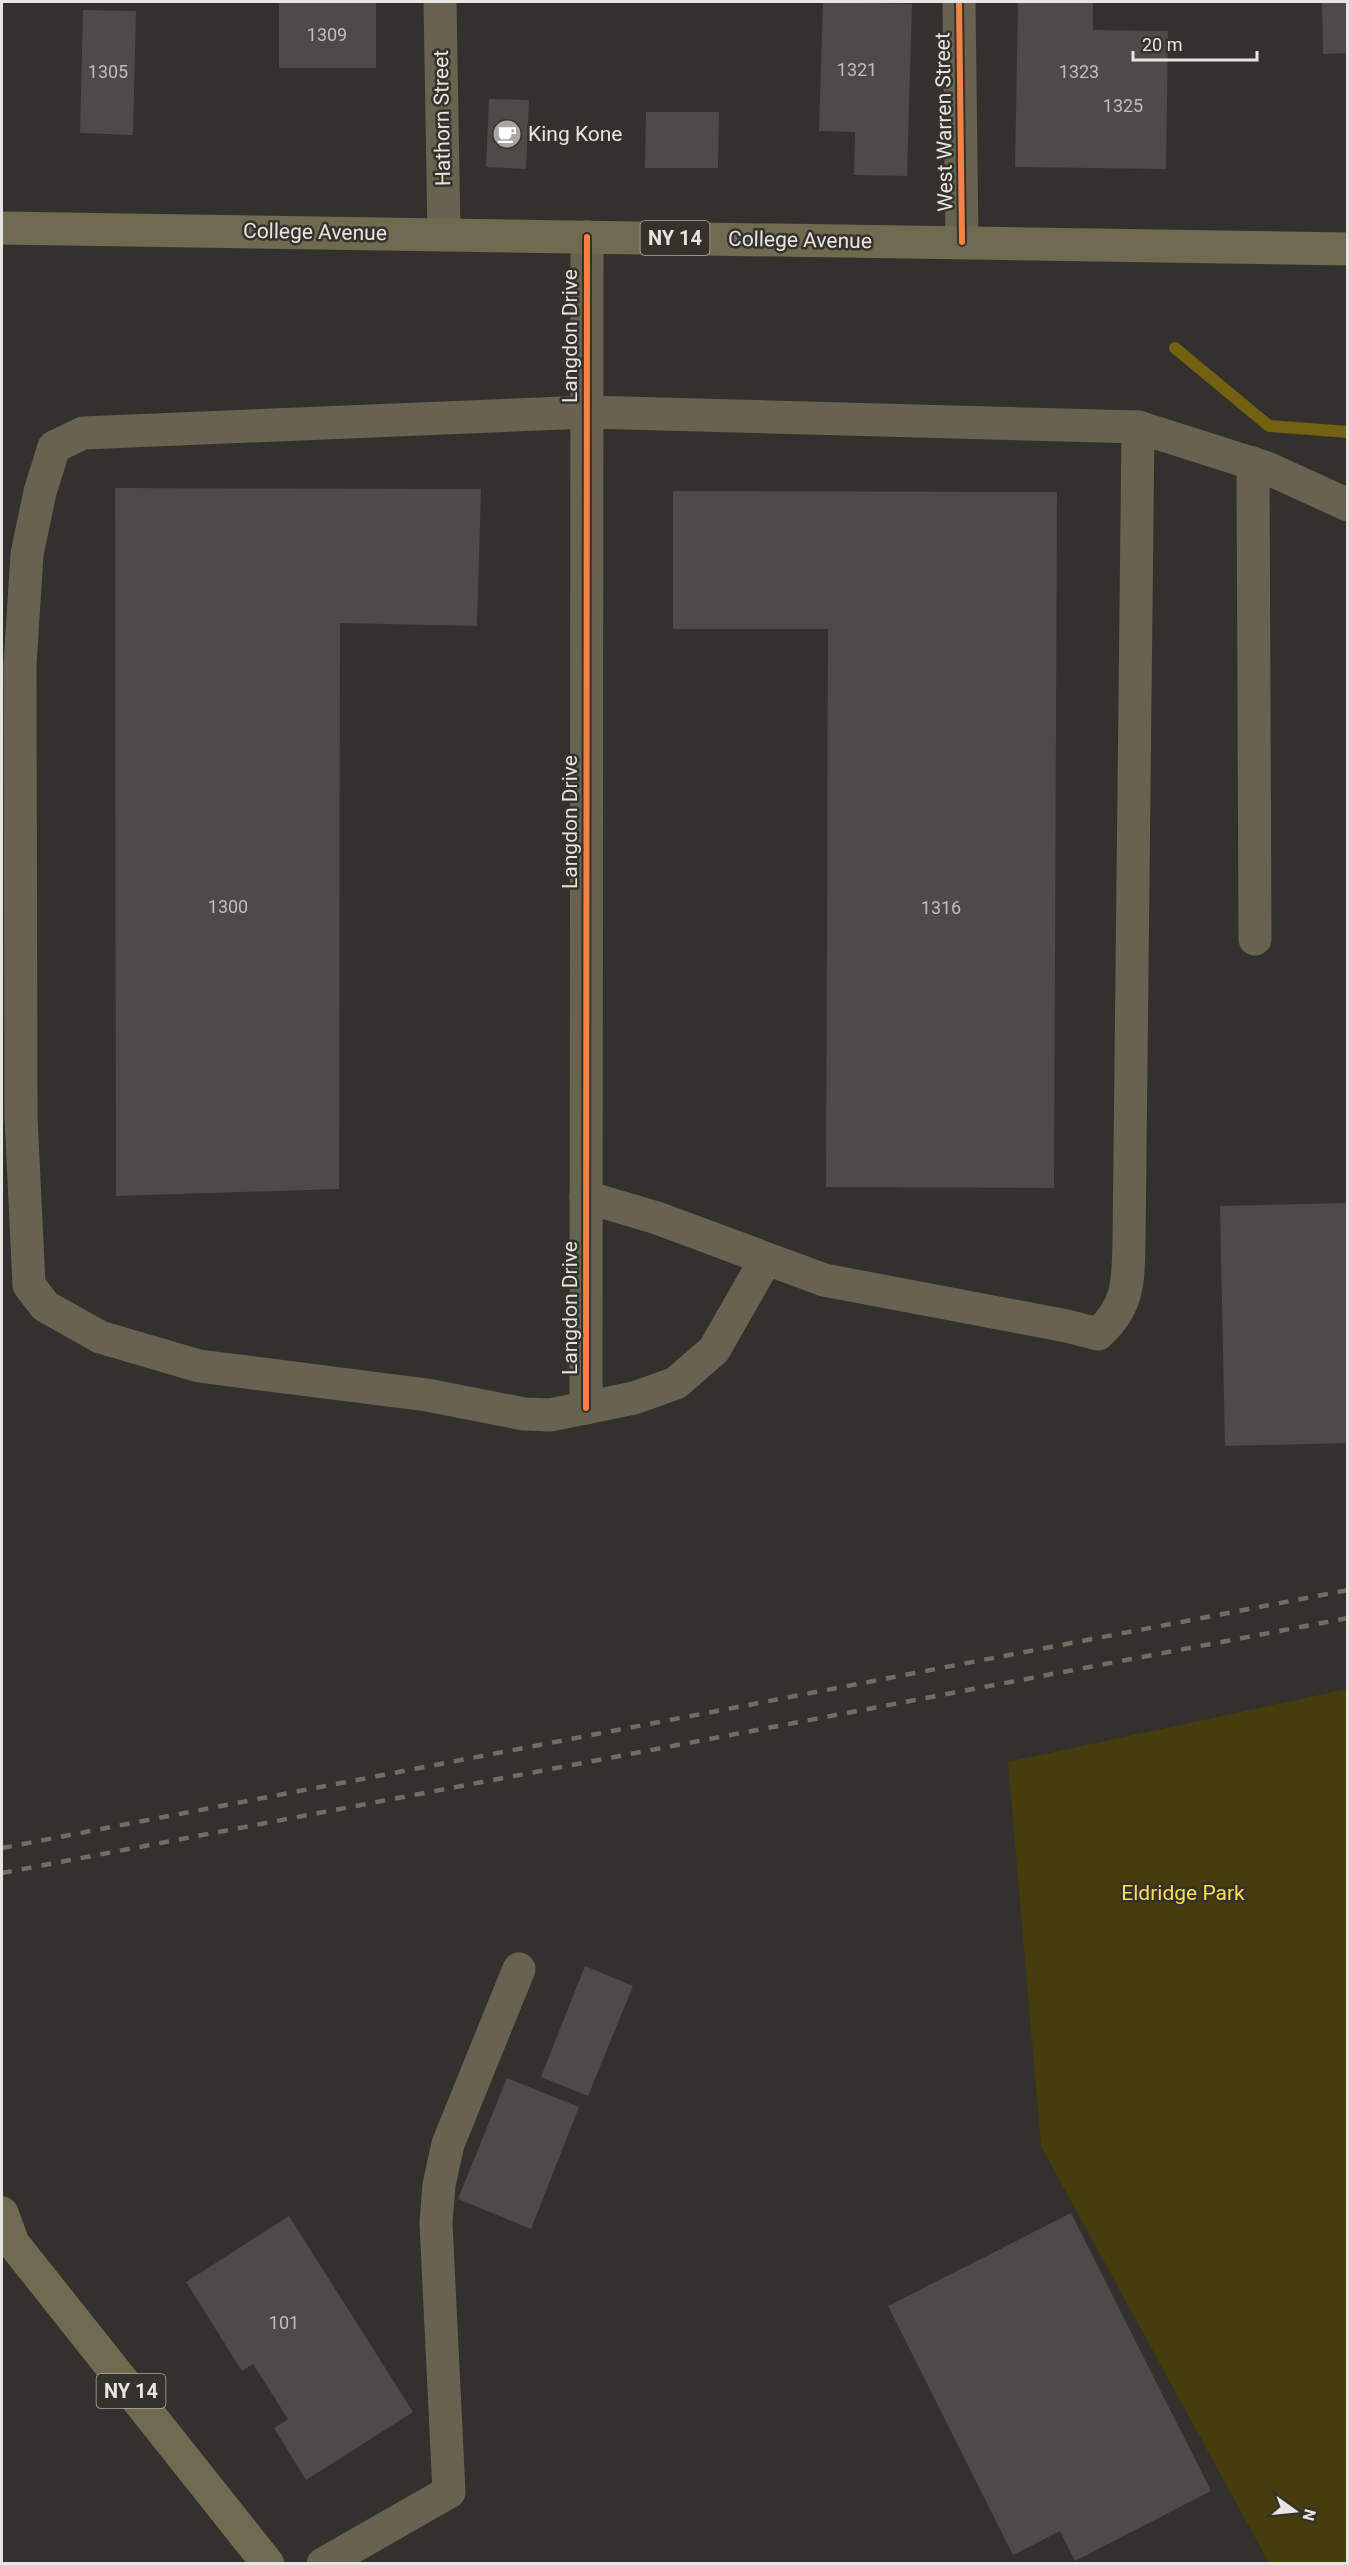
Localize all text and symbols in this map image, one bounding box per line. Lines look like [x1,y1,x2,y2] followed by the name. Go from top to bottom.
[307,24,347,45] house number: 1309
[1133,24,1258,62] scale bar
[930,32,958,212] street label: West Warren Street
[1142,34,1182,55] text: 20 m
[429,50,455,186] street label: Hathorn Street
[837,59,877,80] house number: 1321
[88,61,128,82] house number: 1305
[1059,61,1099,82] house number: 1323
[1103,95,1143,116] house number: 1325
[491,118,523,150] cafe icon: King Kone
[528,122,623,146] place label: King Kone
[243,219,387,245] street label: College Avenue
[640,221,710,255] road number: NY 14
[728,227,872,253] street label: College Avenue
[558,269,582,403] street label: Langdon Drive
[558,755,582,889] street label: Langdon Drive
[208,896,248,917] house number: 1300
[921,897,961,918] house number: 1316
[558,1241,582,1375] street label: Langdon Drive
[1121,1881,1245,1905] park label: Eldridge Park
[269,2312,299,2333] house number: 101
[96,2374,166,2408] road number: NY 14
[1265,2481,1325,2541] north arrow
[1298,2507,1320,2523] text: N

